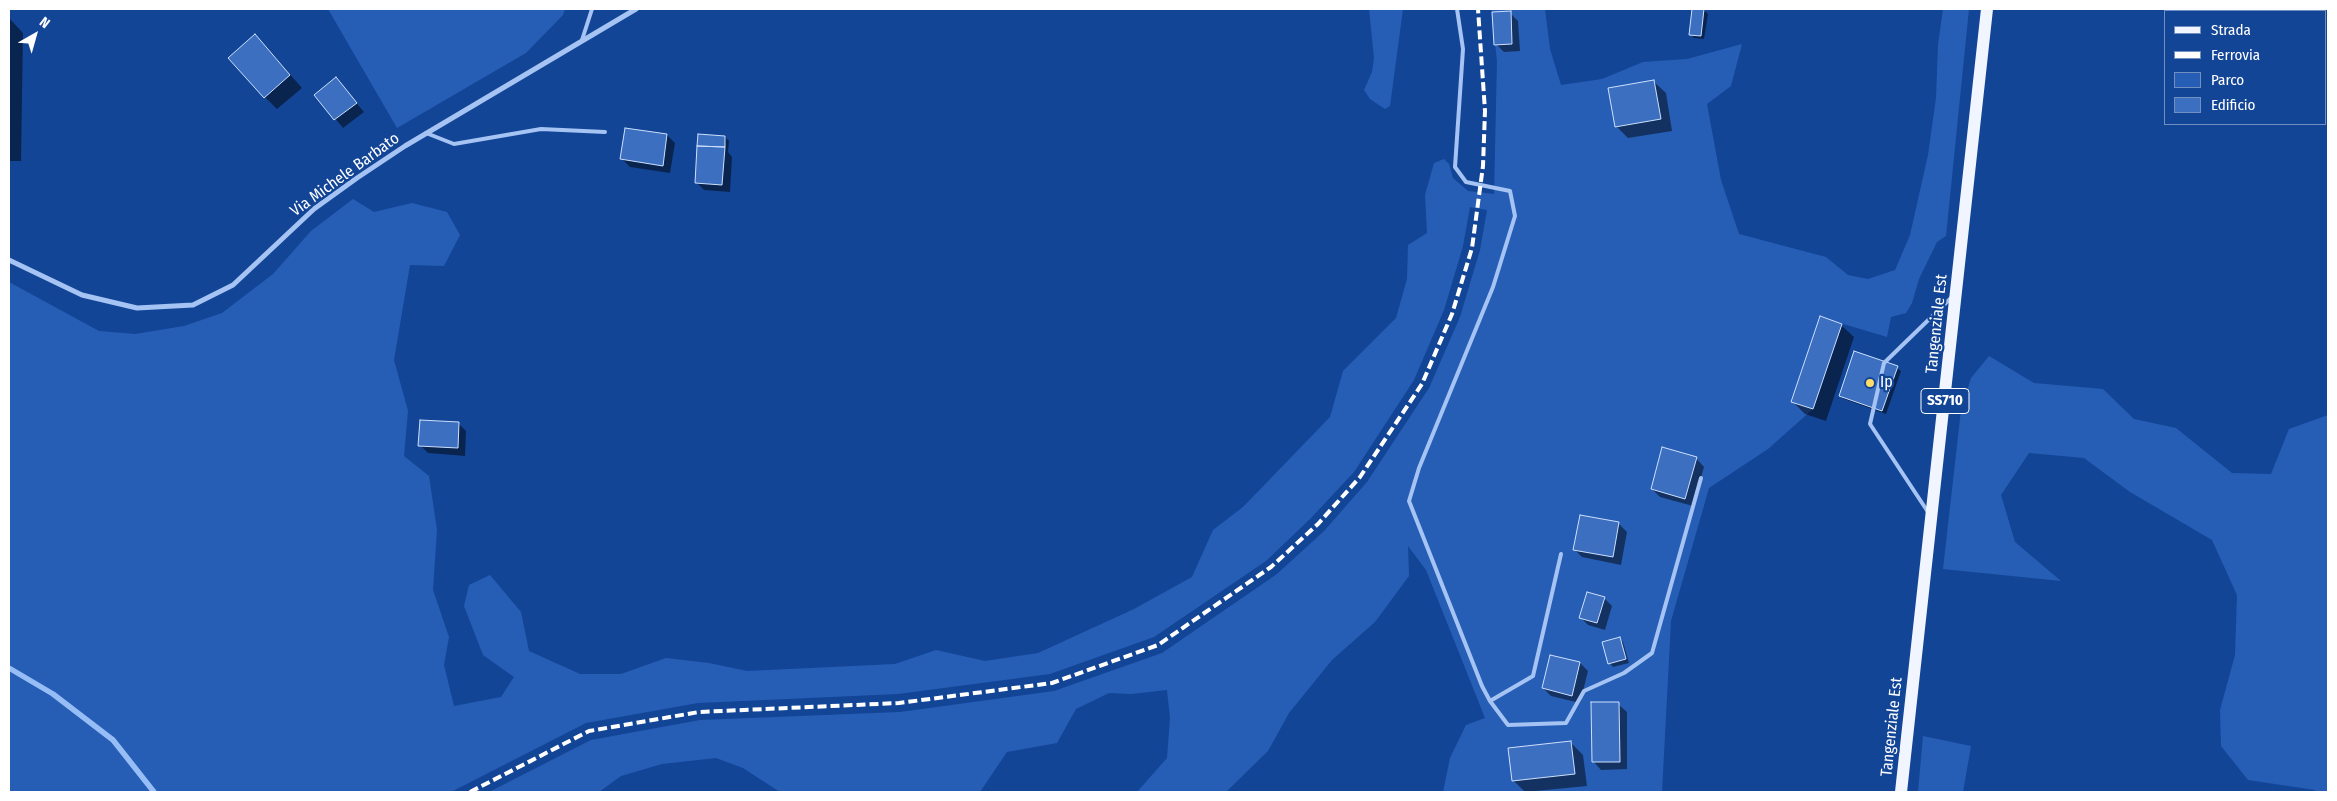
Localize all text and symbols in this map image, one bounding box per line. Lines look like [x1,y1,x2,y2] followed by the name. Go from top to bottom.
[10,10,60,60] north arrow
[2164,10,2327,125] legend
[36,14,53,32] text: N
[2211,21,2251,39] text: Strada
[2211,46,2260,64] text: Ferrovia
[2211,71,2244,89] text: Parco
[2211,96,2256,114] text: Edificio
[287,129,403,221] street label: Via Michele Barbato
[1922,273,1952,375] street label: Tangenziale Est
[1880,373,1893,393] place label: Ip
[1864,377,1876,389] marker: Ip
[1921,388,1969,414] road number: SS710
[1877,676,1907,778] street label: Tangenziale Est

